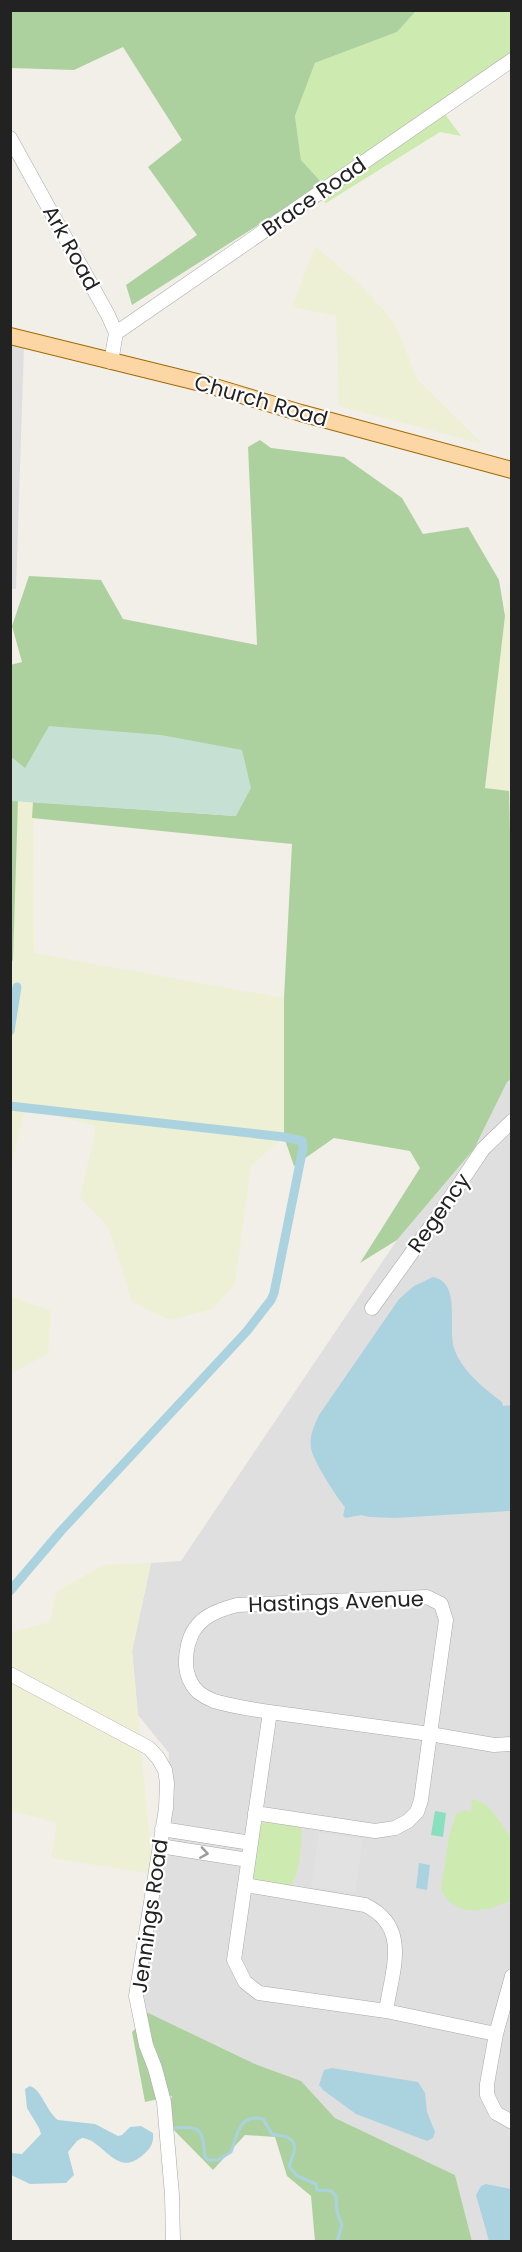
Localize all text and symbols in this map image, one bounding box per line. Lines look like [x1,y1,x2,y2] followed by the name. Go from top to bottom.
[256,150,372,243] street label: Brace Road
[36,200,107,295] street label: Ark Road
[191,368,331,433] street label: Church Road
[401,1167,477,1258] street label: Regency
[248,1584,424,1619] street label: Hastings Avenue
[124,1837,175,1995] street label: Jennings Road
[199,1846,209,1859] one-way arrow

